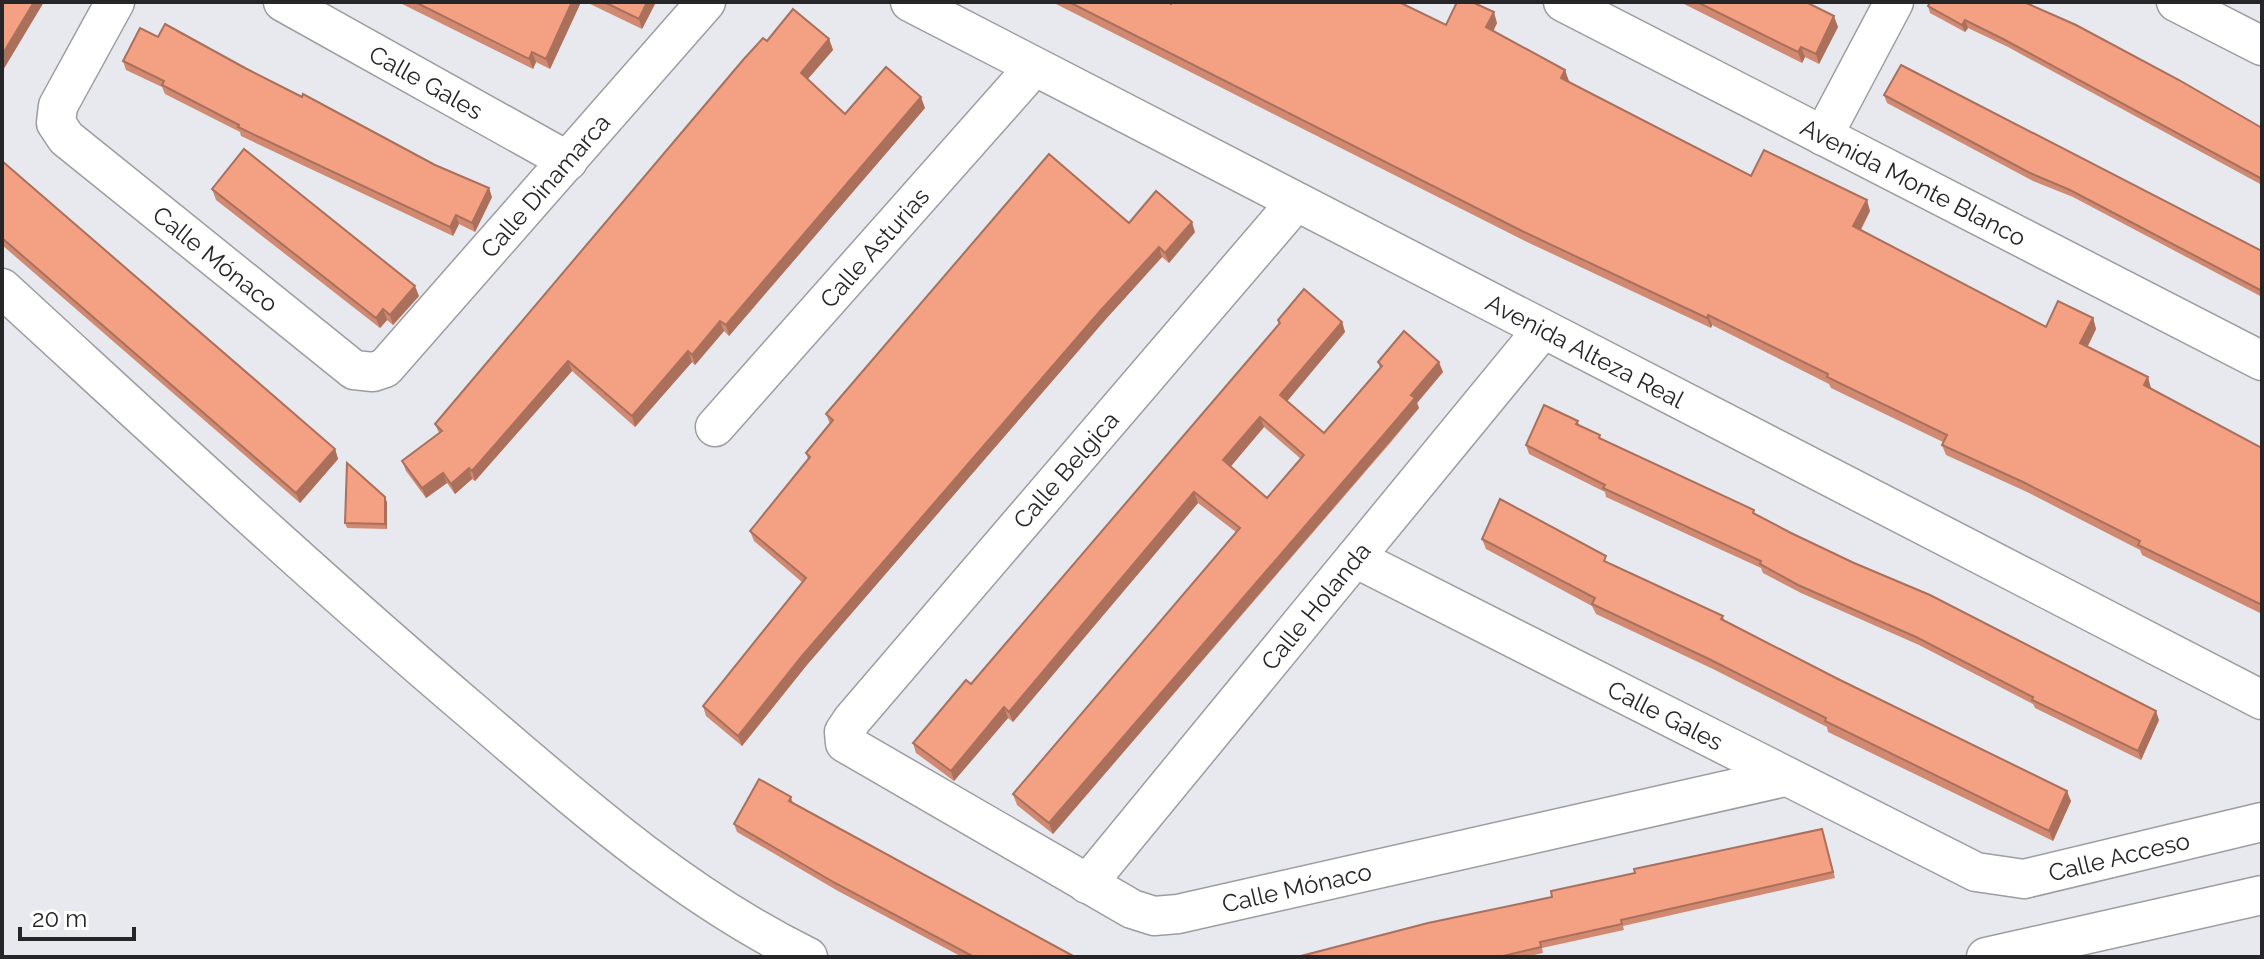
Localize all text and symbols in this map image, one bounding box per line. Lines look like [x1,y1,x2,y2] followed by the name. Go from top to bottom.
[364,39,488,125] street label: Calle Gales
[474,108,616,263] street label: Calle Dinamarca
[1796,112,2031,252] street label: Avenida Monte Blanco
[813,181,935,313] street label: Calle Asturias
[147,200,284,318] street label: Calle Mónaco
[1481,287,1690,414] street label: Avenida Alteza Real
[1007,405,1125,535] street label: Calle Belgica
[1255,536,1376,675] street label: Calle Holanda
[1603,674,1728,756] street label: Calle Gales
[2046,825,2192,887] street label: Calle Acceso
[1219,856,1374,918] street label: Calle Mónaco
[20,891,134,941] scale bar
[32,904,87,933] text: 20 m

